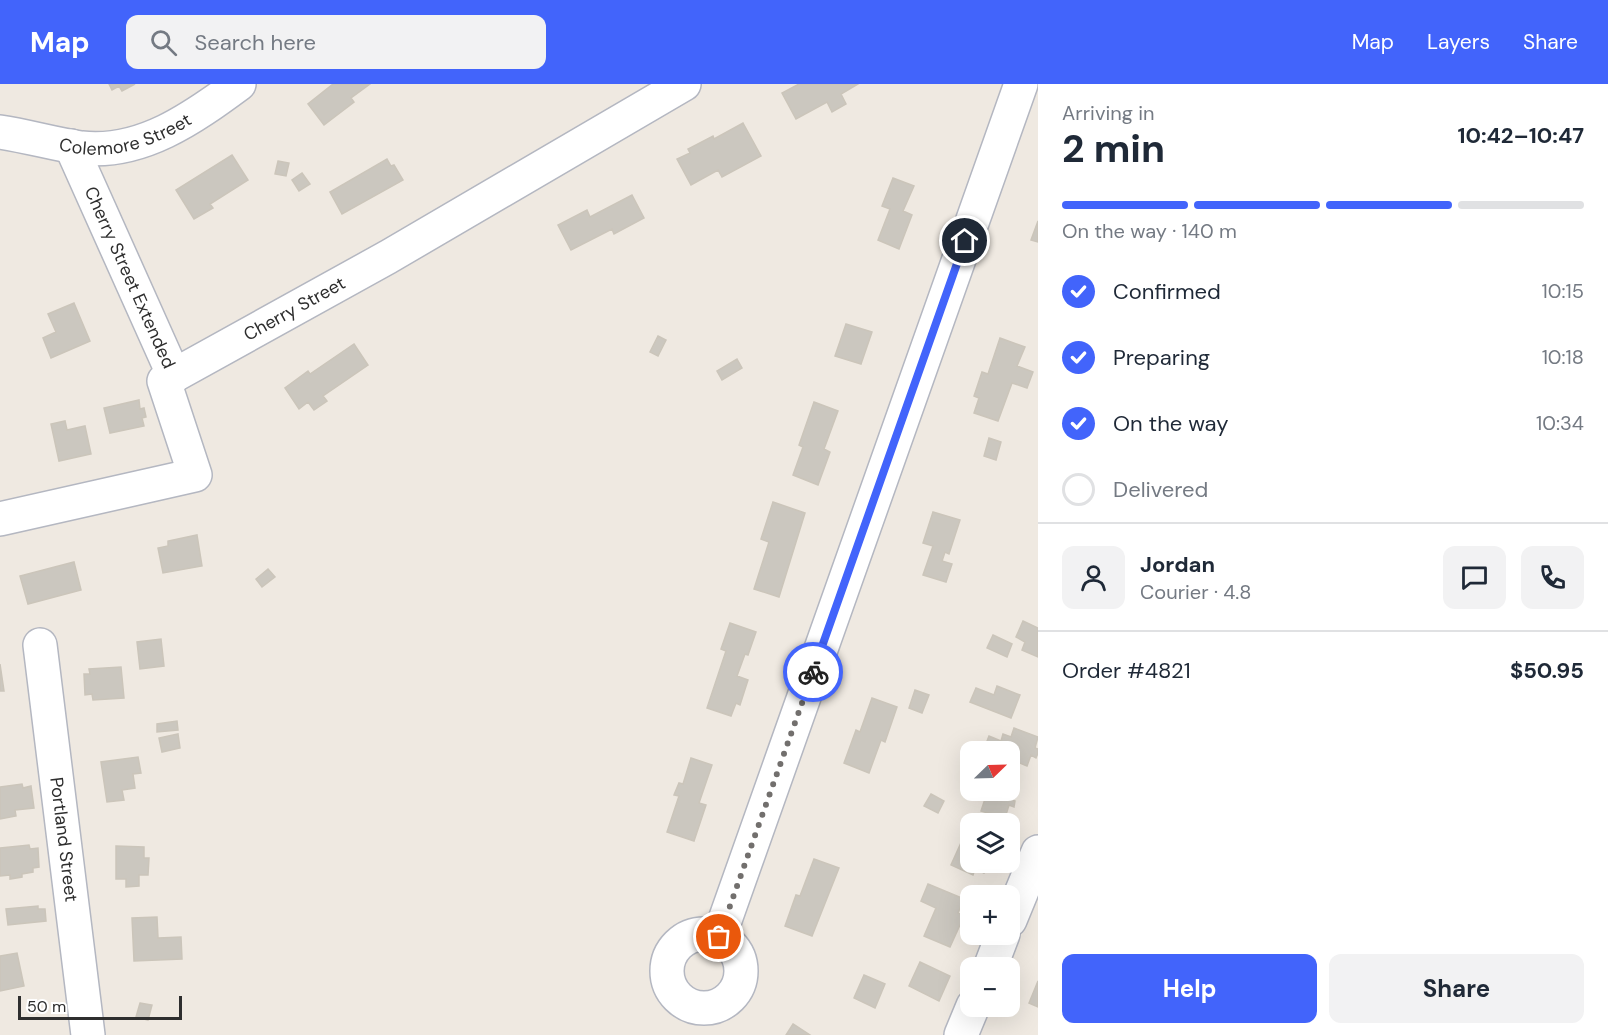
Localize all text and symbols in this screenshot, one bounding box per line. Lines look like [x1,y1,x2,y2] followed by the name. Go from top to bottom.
[126,15,546,69] search box
[30,24,90,61] text: Map
[147,26,180,59] icon: search
[195,28,316,57] text: Search here
[1352,28,1394,56] text: Map
[1427,28,1490,56] text: Layers
[1523,28,1578,56] text: Share
[1062,100,1154,126] text: Arriving in
[57,108,196,161] street label: Colemore Street
[1457,121,1584,150] text: 10:42–10:47
[1062,123,1165,174] text: 2 min
[79,183,181,372] street label: Cherry Street Extended
[939,215,990,266] pin
[1062,218,1237,244] text: On the way · 140 m
[948,224,981,257] icon: home
[239,271,350,347] street label: Cherry Street
[1062,275,1095,308] icon: check
[1113,277,1221,306] text: Confirmed
[1542,278,1584,304] text: 10:15
[1062,341,1095,374] icon: check
[1113,343,1210,372] text: Preparing
[1542,344,1584,370] text: 10:18
[1062,407,1095,440] icon: check
[1113,409,1228,438] text: On the way
[1536,410,1584,436] text: 10:34
[1113,475,1208,504] text: Delivered
[1062,546,1125,609] button: person
[1443,546,1506,609] button: chat
[1521,546,1584,609] button: phone
[1140,550,1215,579] text: Jordan
[1140,579,1251,605] text: Courier · 4.8
[783,642,843,702] courier
[797,656,830,689] icon: bike
[1062,656,1191,685] text: Order #4821
[1510,656,1584,685] text: $50.95
[960,741,1020,801] north arrow
[960,741,1020,1017] map controls
[44,776,84,903] street label: Portland Street
[960,813,1020,873] button: layers
[960,885,1020,945] button: +
[693,911,744,962] pin
[702,920,735,953] icon: bag
[1062,954,1317,1023] button: Help
[1329,954,1584,1023] button: Share
[960,957,1020,1017] button: −
[18,993,182,1020] scale bar
[27,996,66,1017] text: 50 m

